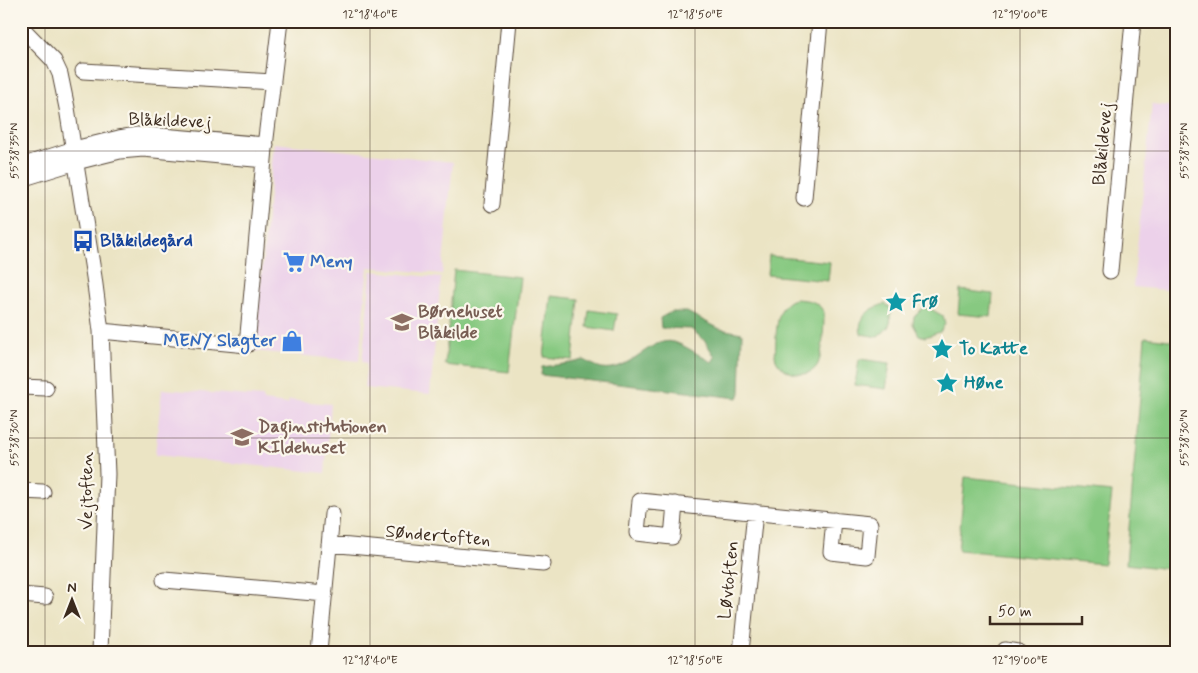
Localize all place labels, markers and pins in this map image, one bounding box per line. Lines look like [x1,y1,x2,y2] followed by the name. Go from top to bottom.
[70,228,96,254] bus stop icon: Blåkildegård
[100,229,193,253] place label: Blåkildegård
[281,249,307,275] supermarket icon: Meny
[310,250,353,274] place label: Meny
[883,289,909,315] place icon: Frø
[912,290,939,314] place label: Frø
[418,300,503,345] place label: Børnehuset Blåkilde
[389,309,415,335] school or university icon: Børnehuset Blåkilde
[279,328,305,354] shop icon: MENY Slagter
[163,329,277,355] place label: MENY Slagter
[929,336,955,362] place icon: To Katte
[959,337,1028,361] place label: To Katte
[934,370,960,396] place icon: Høne
[964,371,1003,395] place label: Høne
[258,415,387,460] place label: Daginstitutionen KIldehuset
[229,424,255,450] school or university icon: Daginstitutionen KIldehuset

